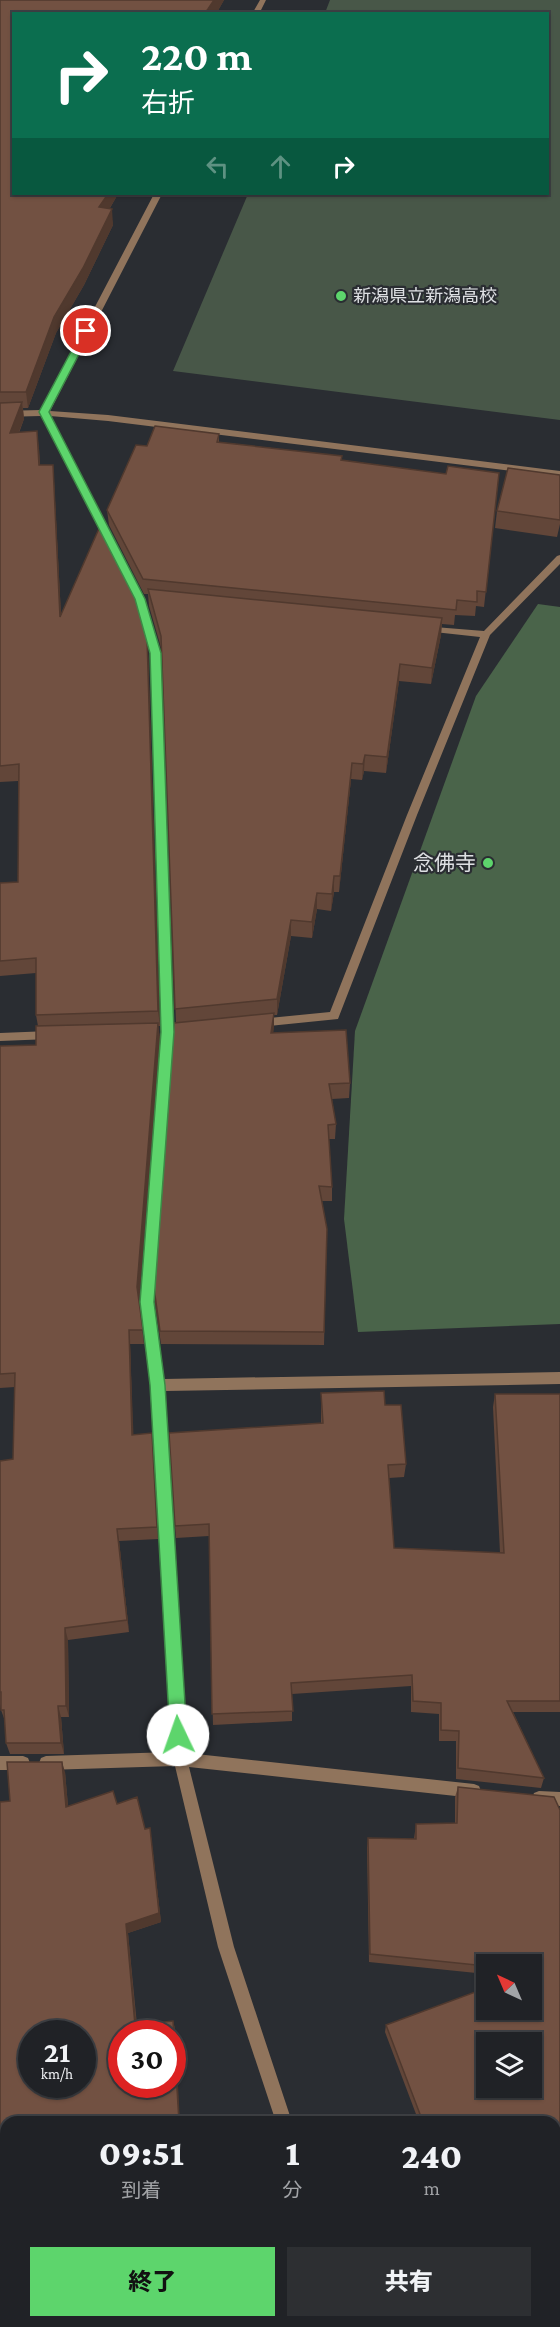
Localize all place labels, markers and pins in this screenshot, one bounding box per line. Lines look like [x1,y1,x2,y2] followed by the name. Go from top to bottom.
[353,286,497,306] place label: 新潟県立新潟高校
[334,289,348,303] marker: 新潟県立新潟高校
[60,305,111,356] pin
[413,851,476,875] place label: 念佛寺
[481,856,495,870] marker: 念佛寺

